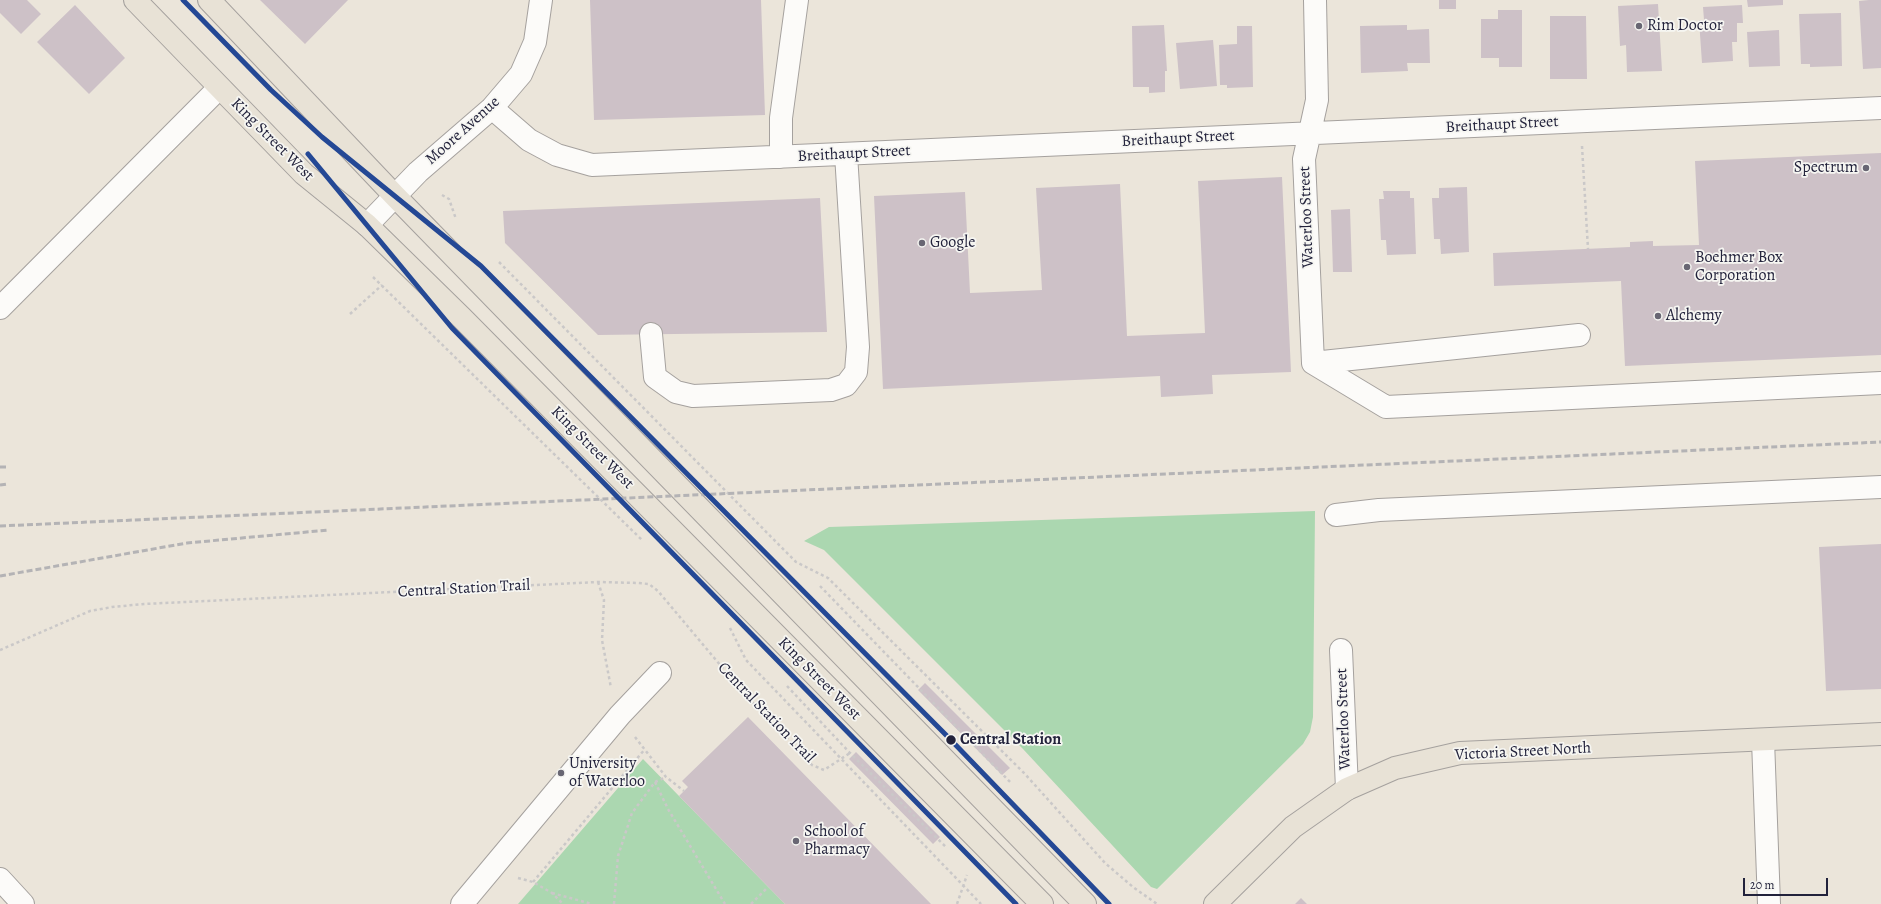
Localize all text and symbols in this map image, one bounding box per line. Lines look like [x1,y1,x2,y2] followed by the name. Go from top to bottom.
[1647,16,1723,36] place label: Rim Doctor
[1634,21,1644,31] marker: Rim Doctor
[422,93,504,169] street label: Moore Avenue
[226,94,318,186] street label: King Street West
[1445,112,1559,138] street label: Breithaupt Street
[1121,126,1235,152] street label: Breithaupt Street
[797,141,911,167] street label: Breithaupt Street
[1794,158,1858,178] place label: Spectrum
[1861,163,1871,173] marker: Spectrum
[1296,166,1318,268] street label: Waterloo Street
[930,233,975,253] place label: Google
[917,238,927,248] marker: Google
[1695,248,1782,286] place label: Boehmer Box Corporation
[1682,262,1692,272] marker: Boehmer Box Corporation
[1666,306,1722,326] place label: Alchemy
[1653,311,1663,321] marker: Alchemy
[546,402,638,494] street label: King Street West
[397,576,531,602] street label: Central Station Trail
[773,633,865,725] street label: King Street West
[713,659,819,767] street label: Central Station Trail
[1333,668,1355,770] street label: Waterloo Street
[960,730,1061,750] place label: Central Station
[944,733,958,747] marker: Central Station
[1454,739,1592,765] street label: Victoria Street North
[569,754,645,792] place label: University of Waterloo
[556,768,566,778] marker: University of Waterloo
[804,822,870,860] place label: School of Pharmacy
[791,836,801,846] marker: School of Pharmacy
[1745,870,1830,896] scale bar
[1750,877,1774,893] text: 20 m

